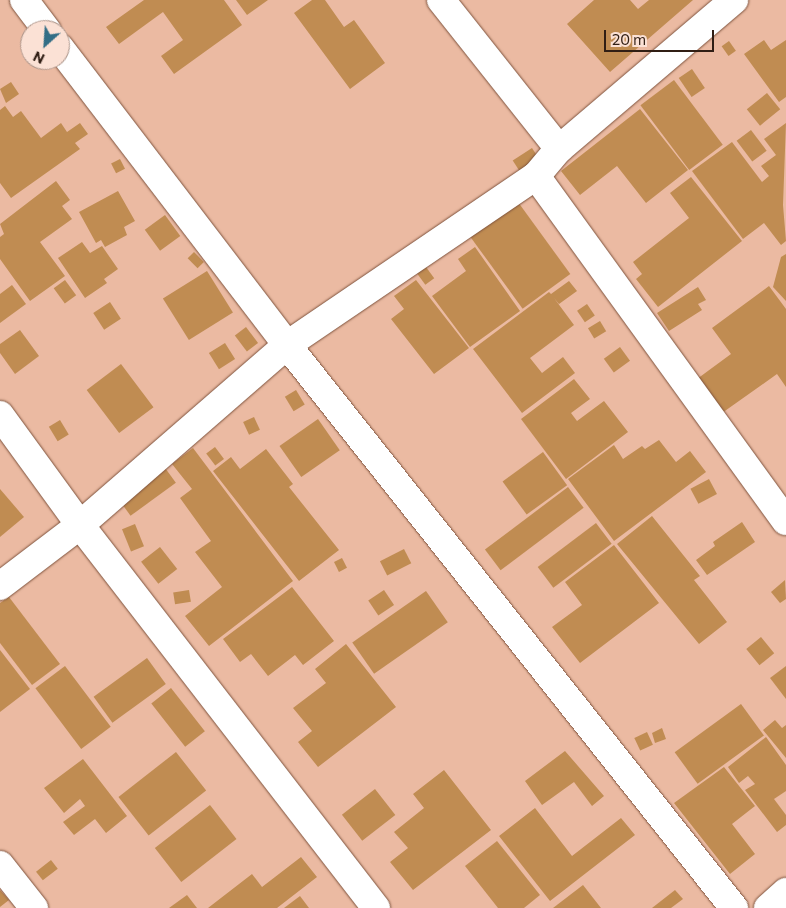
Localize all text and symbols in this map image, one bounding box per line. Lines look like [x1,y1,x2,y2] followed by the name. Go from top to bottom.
[20,20,70,70] north arrow
[606,20,716,52] scale bar
[612,30,646,48] text: 20 m
[30,48,47,68] text: N

